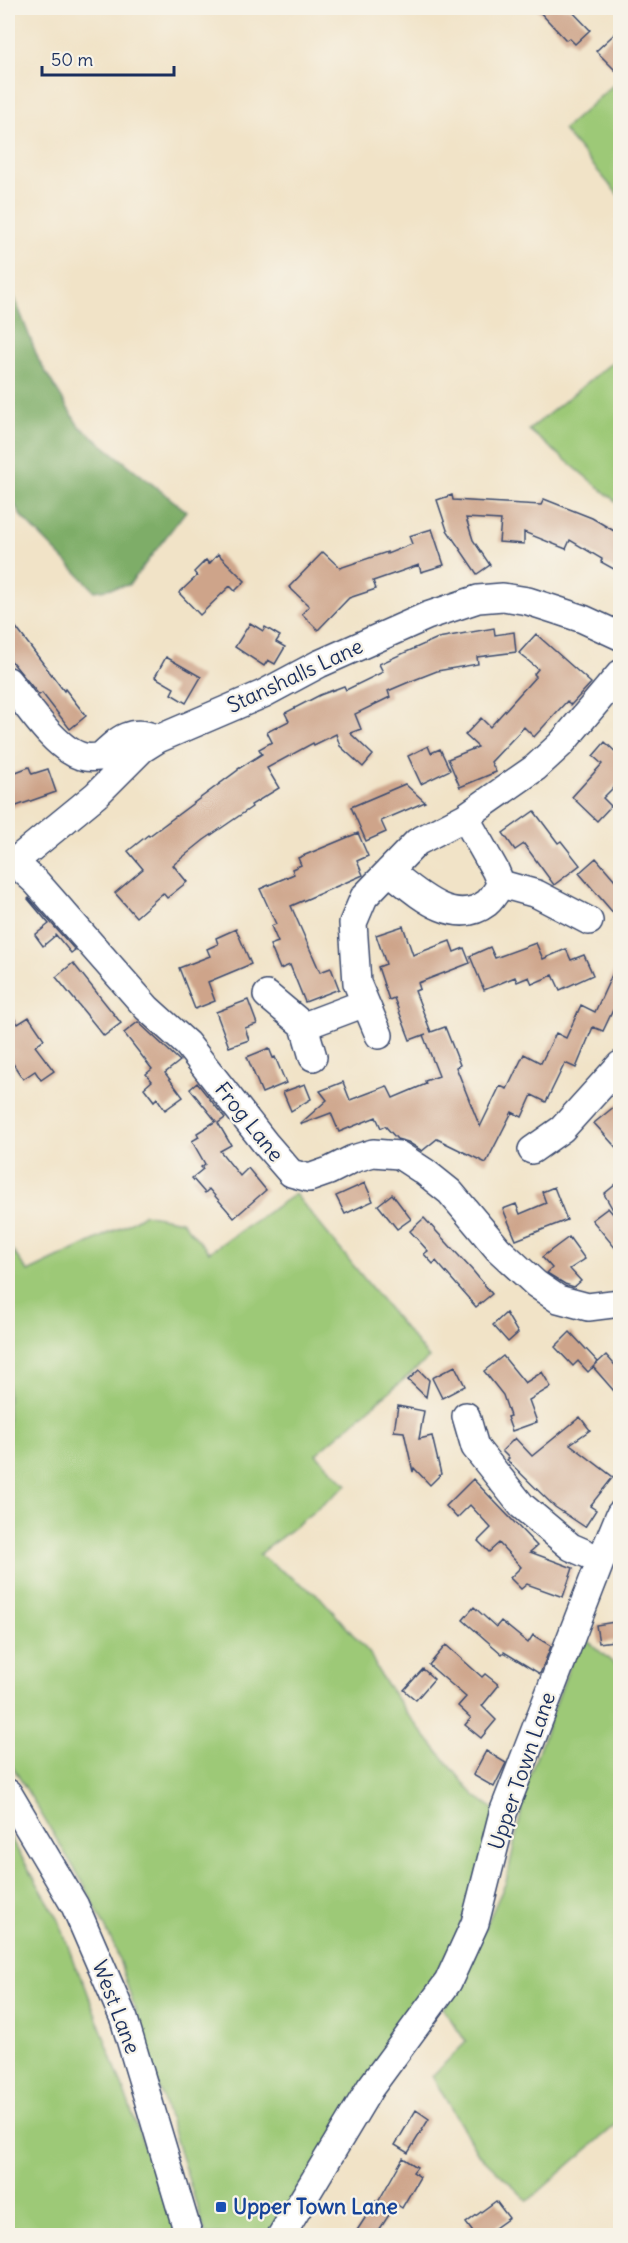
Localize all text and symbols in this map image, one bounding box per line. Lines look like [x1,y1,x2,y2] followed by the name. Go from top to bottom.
[42,39,174,77] scale bar
[51,48,93,71] text: 50 m
[223,632,367,719] street label: Stanshalls Lane
[209,1076,290,1167] street label: Frog Lane
[482,1689,561,1853] street label: Upper Town Lane
[86,1956,147,2057] street label: West Lane
[233,2193,398,2220] place label: Upper Town Lane
[214,2200,228,2214] marker: Upper Town Lane

